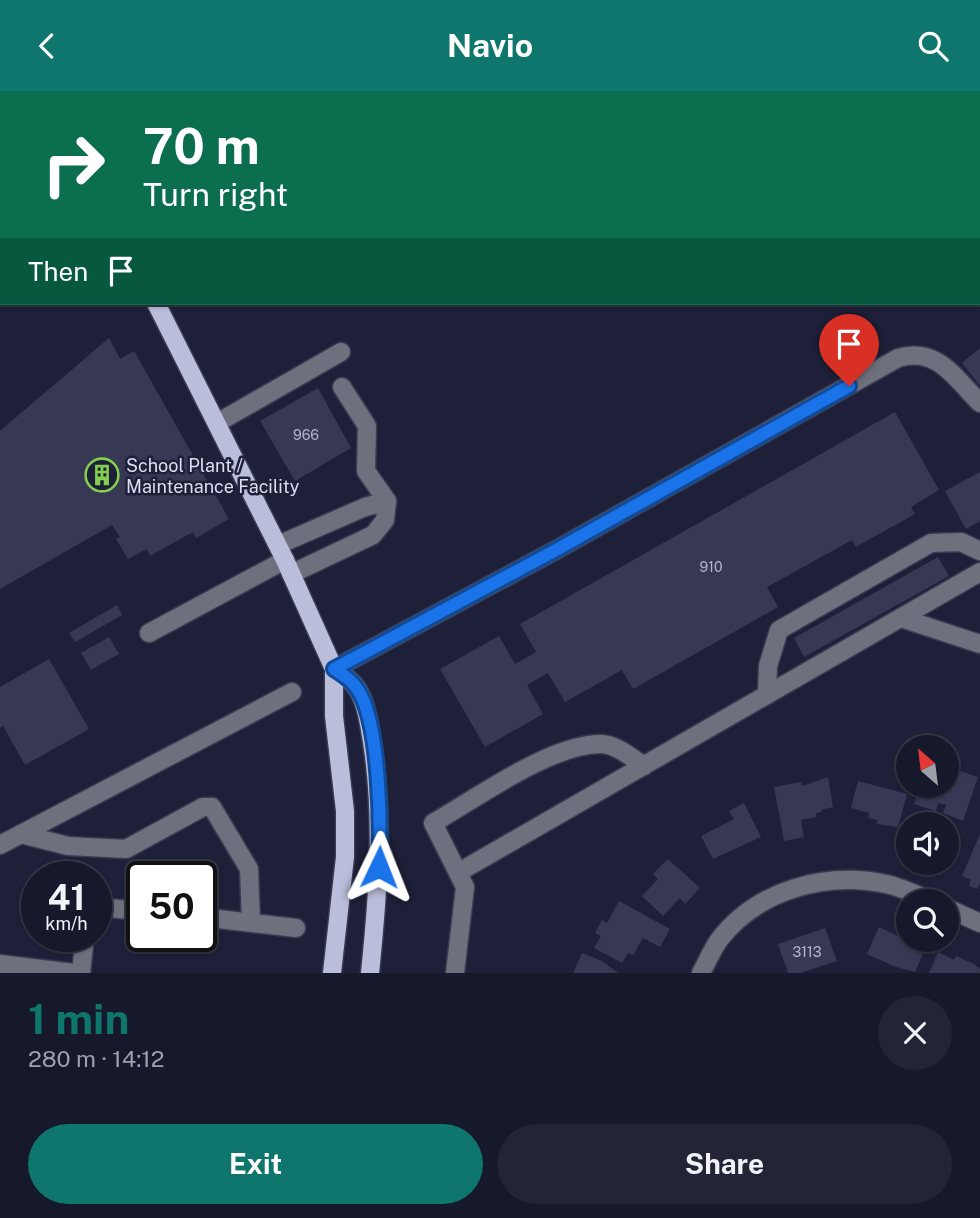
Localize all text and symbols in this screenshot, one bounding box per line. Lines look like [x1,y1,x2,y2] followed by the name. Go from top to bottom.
[28,27,66,65] icon: back
[447,27,533,64] text: Navio
[914,27,952,65] icon: search
[143,117,260,175] text: 70 m
[28,119,119,210] icon: right
[143,176,288,213] text: Turn right
[102,252,140,290] icon: arrive
[28,256,88,287] text: Then
[819,314,879,386] pin
[830,325,868,363] icon: arrive
[293,427,319,443] house number: 966
[126,455,300,497] place label: School Plant / Maintenance Facility
[83,456,121,494] building icon: School Plant / Maintenance Facility
[699,559,723,575] house number: 910
[896,735,959,798] north arrow
[896,735,959,952] map controls
[896,812,959,875] button: sound
[342,830,416,904] position arrow
[126,861,217,952] speed limit sign: 50
[48,877,85,918] text: 41
[896,889,959,952] button: search
[45,913,88,934] text: km/h
[792,944,822,960] house number: 3113
[28,994,129,1043] text: 1 min
[878,996,952,1070] button: close
[28,1045,164,1072] text: 280 m · 14:12
[28,1124,483,1204] button: Exit
[497,1124,952,1204] button: Share

